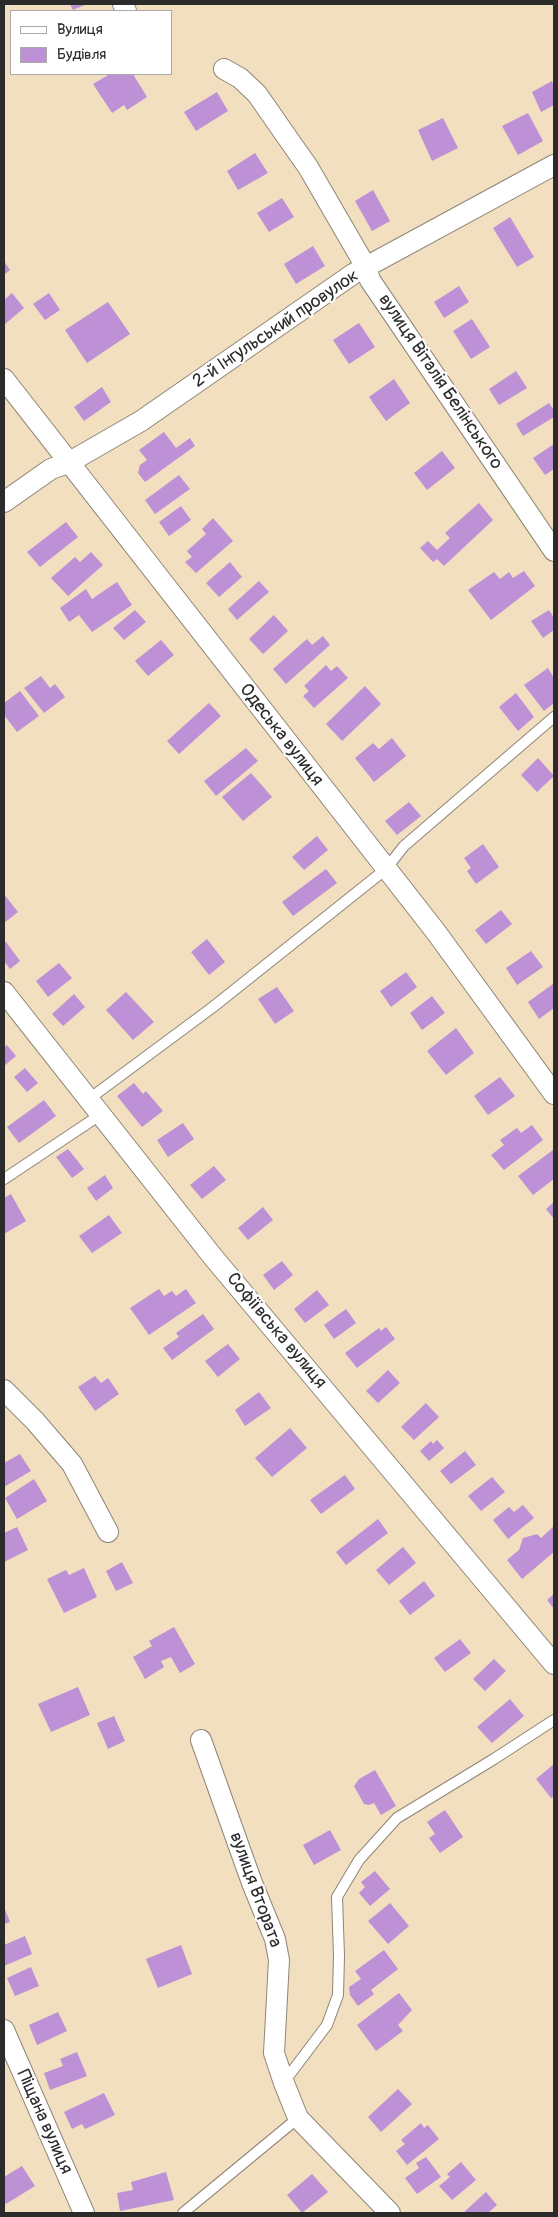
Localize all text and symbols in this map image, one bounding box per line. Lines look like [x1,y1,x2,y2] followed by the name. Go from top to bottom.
[10,10,172,75] legend
[57,20,103,39] text: Вулиця
[57,45,106,64] text: Будівля
[189,265,363,393] street label: 2-й Інгульський провулок
[373,290,507,474] street label: вулиця Віталія Белінського
[234,680,328,790] street label: Одеська вулиця
[221,1269,331,1393] street label: Софіївська вулиця
[224,1830,286,1950] street label: вулиця Втората
[11,2066,77,2178] street label: Піщана вулиця

